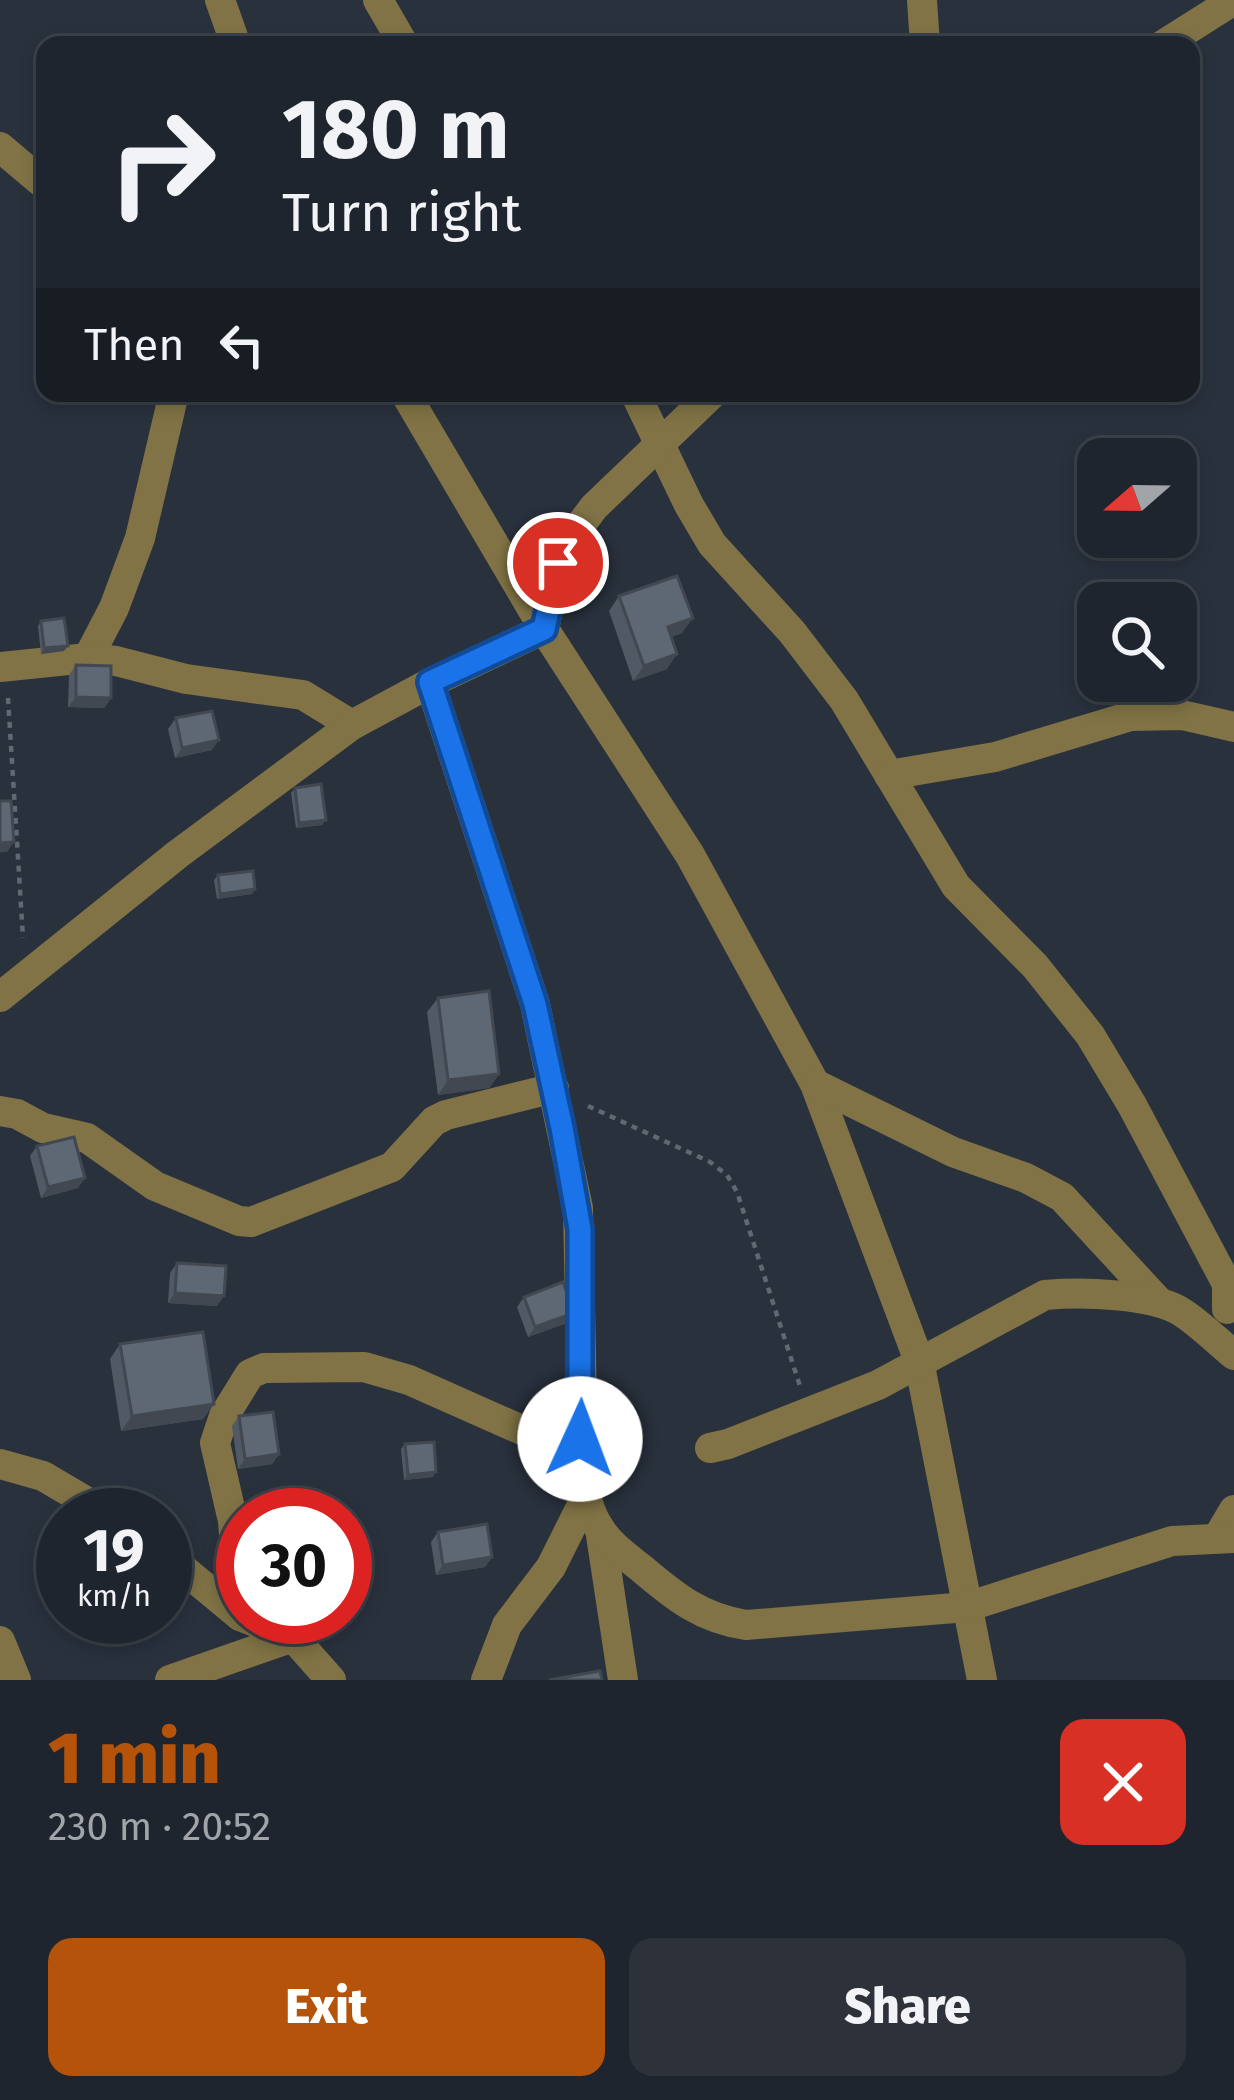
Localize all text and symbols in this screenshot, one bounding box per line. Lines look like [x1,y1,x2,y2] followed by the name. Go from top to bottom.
[282,79,510,180] text: 180 m
[84,84,240,240] icon: right
[282,181,521,245] text: Turn right
[209,312,275,378] icon: left
[84,318,185,372] text: Then
[1077,438,1197,558] north arrow
[1077,438,1197,702] map controls
[507,512,609,614] pin
[525,530,591,596] icon: arrive
[1077,582,1197,702] button: search
[517,1376,643,1502] position arrow
[216,1488,372,1644] speed limit sign: 30
[83,1515,145,1587] text: 19
[77,1578,151,1614] text: km/h
[48,1716,221,1802] text: 1 min
[1060,1719,1186,1845] button: close
[48,1804,271,1850] text: 230 m · 20:52
[48,1938,605,2076] button: Exit
[629,1938,1186,2076] button: Share

